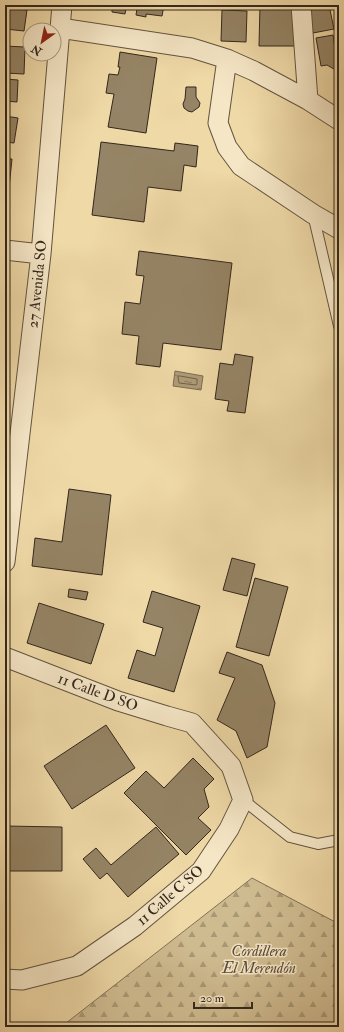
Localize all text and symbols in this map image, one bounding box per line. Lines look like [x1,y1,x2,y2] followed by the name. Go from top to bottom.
[22,22,62,62] north arrow
[28,41,45,59] text: N
[23,239,52,329] street label: 27 Avenida SO
[55,669,141,716] street label: 11 Calle D SO
[133,861,208,930] street label: 11 Calle C SO
[221,942,296,978] park label: Cordillera El Merendón
[194,984,252,1010] scale bar
[200,991,225,1006] text: 20 m

